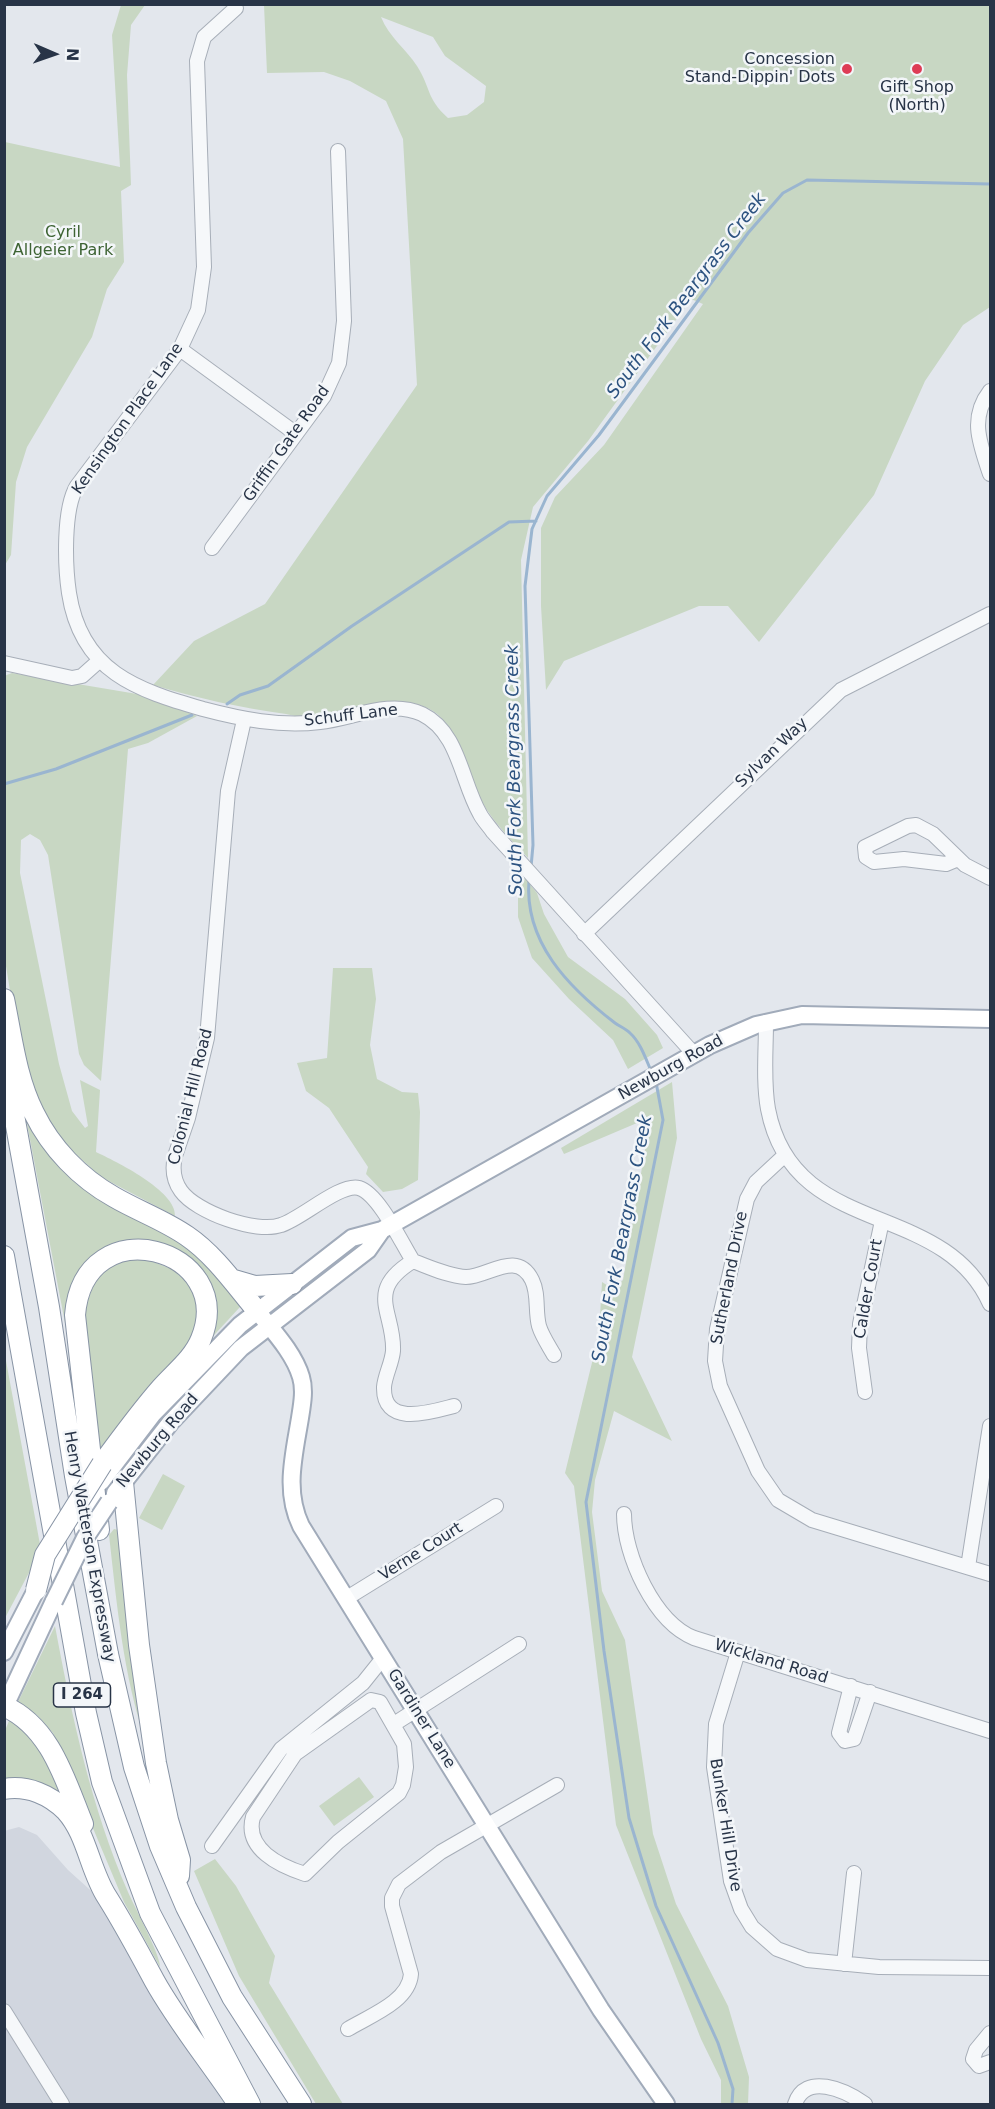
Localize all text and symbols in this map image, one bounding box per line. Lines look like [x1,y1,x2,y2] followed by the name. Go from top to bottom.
[24,24,84,84] north arrow
[63,48,82,62] text: N
[685,50,835,88] place label: Concession Stand-Dippin' Dots
[840,62,854,76] marker: Concession Stand-Dippin' Dots
[910,62,924,76] marker: Gift Shop (North)
[880,78,954,116] place label: Gift Shop (North)
[603,189,771,403] water label: South Fork Beargrass Creek
[13,223,113,261] park label: Cyril Allgeier Park
[68,340,188,498] street label: Kensington Place Lane
[240,382,334,506] street label: Griffin Gate Road
[502,644,528,896] water label: South Fork Beargrass Creek
[303,701,399,731] street label: Schuff Lane
[732,714,812,792] street label: Sylvan Way
[165,1027,217,1167] street label: Colonial Hill Road
[615,1031,727,1105] street label: Newburg Road
[588,1113,658,1365] water label: South Fork Beargrass Creek
[708,1210,752,1346] street label: Sutherland Drive
[851,1238,887,1340] street label: Calder Court
[113,1390,203,1492] street label: Newburg Road
[59,1430,119,1664] street label: Henry Watterson Expressway
[376,1519,466,1585] street label: Verne Court
[712,1636,830,1688] street label: Wickland Road
[383,1666,459,1772] street label: Gardiner Lane
[54,1683,110,1707] road number: I 264
[705,1757,745,1893] street label: Bunker Hill Drive

